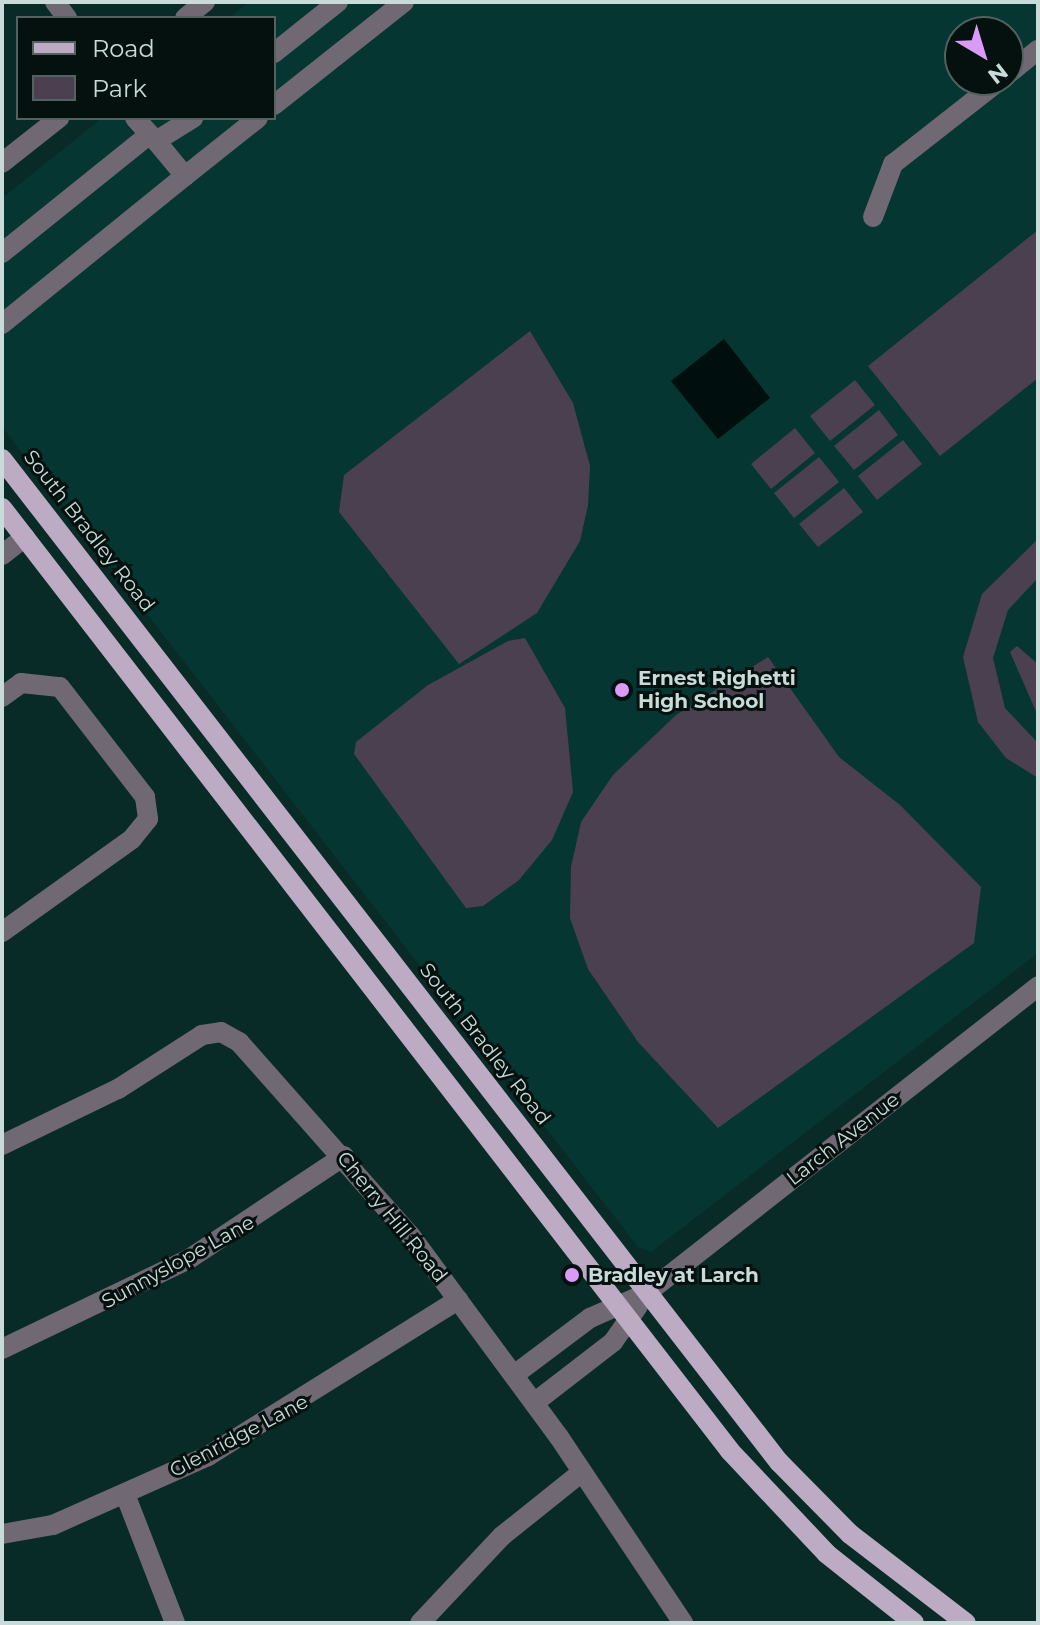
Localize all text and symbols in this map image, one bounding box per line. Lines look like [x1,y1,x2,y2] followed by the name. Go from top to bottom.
[16,16,276,120] legend
[944,16,1024,96] north arrow
[92,34,155,63] text: Road
[983,58,1013,90] text: N
[92,74,147,103] text: Park
[18,445,160,617] street label: South Bradley Road
[638,666,796,713] place label: Ernest Righetti High School
[613,681,631,699] marker: Ernest Righetti High School
[414,958,556,1130] street label: South Bradley Road
[782,1087,904,1191] street label: Larch Avenue
[332,1147,452,1287] street label: Cherry Hill Road
[97,1210,259,1314] street label: Sunnyslope Lane
[588,1263,759,1287] place label: Bradley at Larch
[563,1266,581,1284] marker: Bradley at Larch
[166,1389,312,1483] street label: Glenridge Lane

